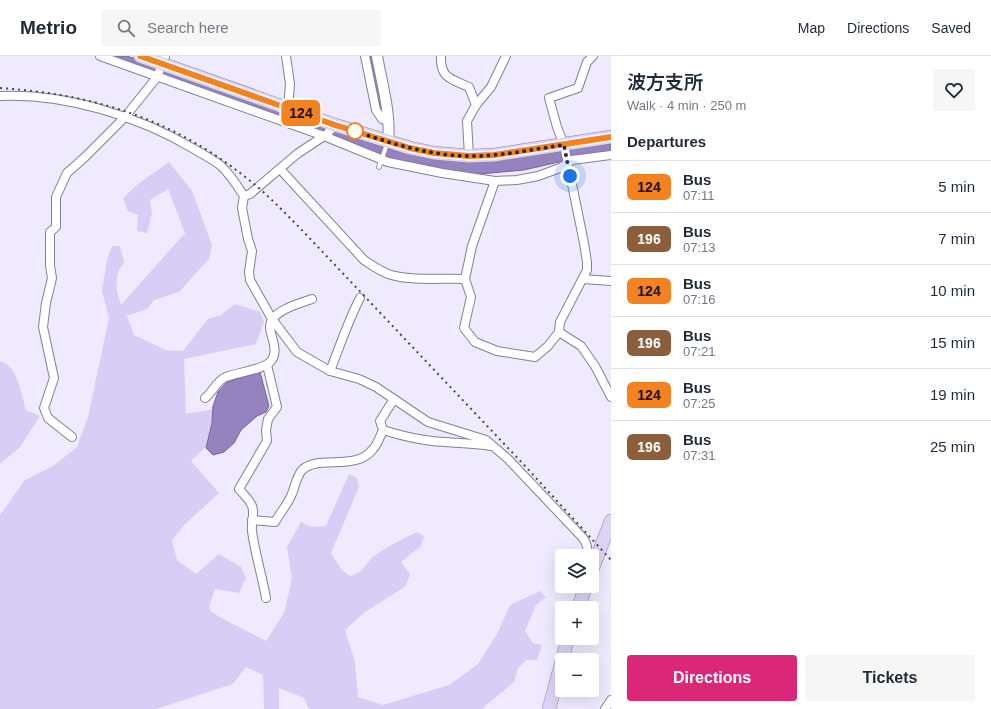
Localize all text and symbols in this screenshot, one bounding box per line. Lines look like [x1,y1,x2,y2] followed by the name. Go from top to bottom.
[101,10,381,46] search box
[20,17,77,38] text: Metrio
[115,17,137,39] icon: search
[147,19,229,36] text: Search here
[798,20,825,36] text: Map
[847,20,909,36] text: Directions
[931,20,971,36] text: Saved
[933,69,975,111] button: heart
[627,72,703,93] text: 波方支所
[627,98,746,113] text: Walk · 4 min · 250 m
[278,100,324,126] line badge: 124
[289,105,313,121] text: 124
[346,122,364,140] unlabelled marker
[627,133,706,150] text: Departures
[560,166,580,186] your location
[683,171,711,188] text: Bus
[938,178,975,195] text: 5 min
[637,179,661,195] text: 124
[683,188,715,203] text: 07:11
[683,223,711,240] text: Bus
[938,230,975,247] text: 7 min
[637,231,661,247] text: 196
[683,240,716,255] text: 07:13
[683,275,711,292] text: Bus
[930,282,975,299] text: 10 min
[637,283,661,299] text: 124
[683,292,716,307] text: 07:16
[683,327,711,344] text: Bus
[930,334,975,351] text: 15 min
[637,335,661,351] text: 196
[683,344,716,359] text: 07:21
[683,379,711,396] text: Bus
[930,386,975,403] text: 19 min
[637,387,661,403] text: 124
[683,396,716,411] text: 07:25
[683,431,711,448] text: Bus
[930,438,975,455] text: 25 min
[637,439,661,455] text: 196
[683,448,716,463] text: 07:31
[555,549,599,697] map controls
[555,549,599,593] button: layers
[555,601,599,645] button: +
[555,653,599,697] button: −
[627,655,797,701] button: Directions
[805,655,975,701] button: Tickets

